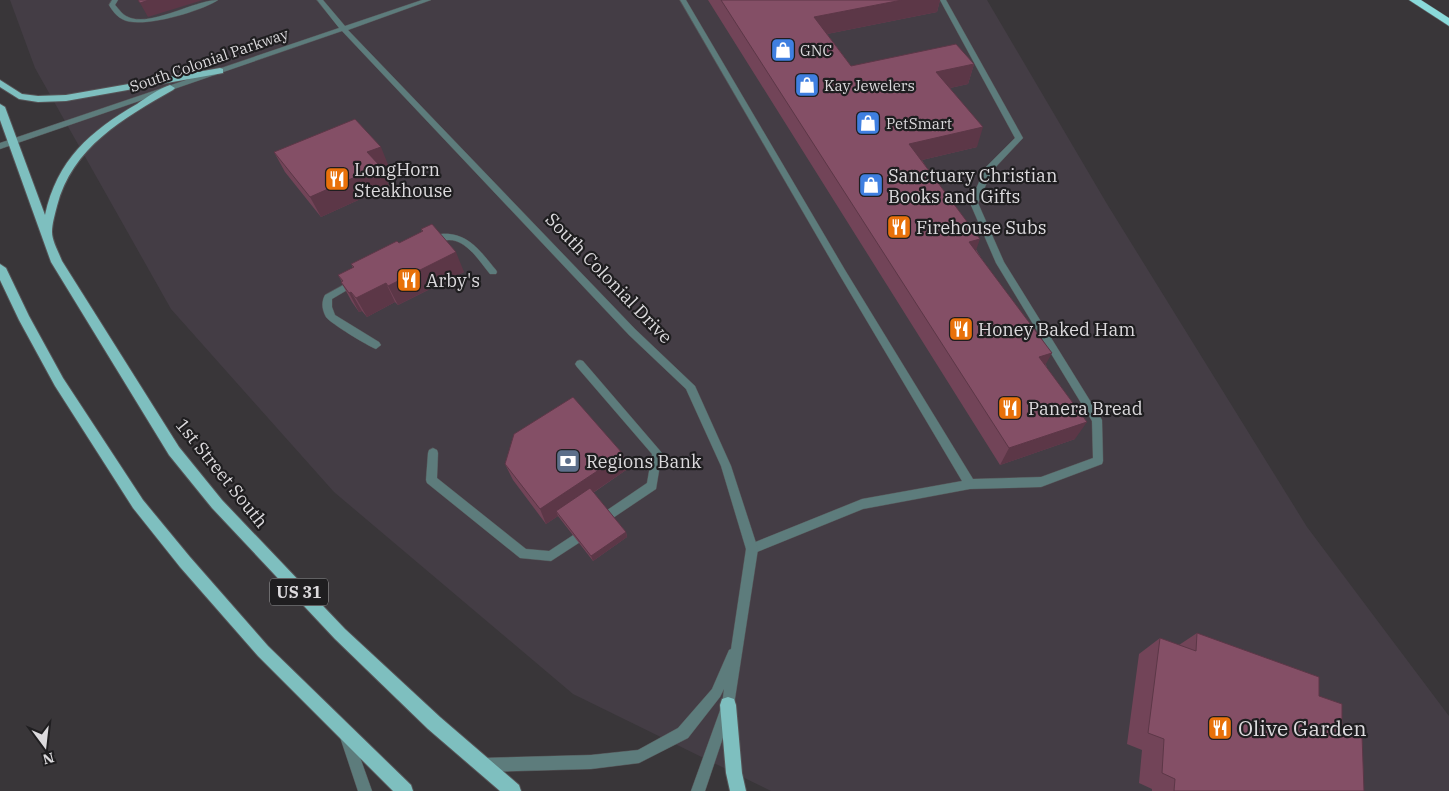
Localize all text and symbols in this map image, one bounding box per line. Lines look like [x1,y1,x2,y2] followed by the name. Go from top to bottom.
[127,24,291,96] street label: South Colonial Parkway
[770,37,796,63] shop icon: GNC
[800,41,832,60] place label: GNC
[794,72,820,98] shop icon: Kay Jewelers
[824,76,915,95] place label: Kay Jewelers
[855,110,881,136] shop icon: PetSmart
[886,114,952,133] place label: PetSmart
[354,158,452,202] place label: LongHorn Steakhouse
[888,164,1057,208] place label: Sanctuary Christian Books and Gifts
[324,166,350,192] restaurant icon: LongHorn Steakhouse
[858,172,884,198] shop icon: Sanctuary Christian Books and Gifts
[541,208,677,348] street label: South Colonial Drive
[886,214,912,240] restaurant icon: Firehouse Subs
[916,216,1047,239] place label: Firehouse Subs
[396,267,422,293] restaurant icon: Arby's
[426,269,480,292] place label: Arby's
[948,316,974,342] restaurant icon: Honey Baked Ham
[978,318,1135,341] place label: Honey Baked Ham
[997,395,1023,421] restaurant icon: Panera Bread
[1028,397,1143,420] place label: Panera Bread
[171,414,273,532] street label: 1st Street South
[555,448,581,474] bank icon: Regions Bank
[586,450,702,473] place label: Regions Bank
[270,578,328,606] road number: US 31
[1238,714,1367,742] place label: Olive Garden
[1207,715,1233,741] restaurant icon: Olive Garden
[20,721,70,771] north arrow
[41,748,56,769] text: N

